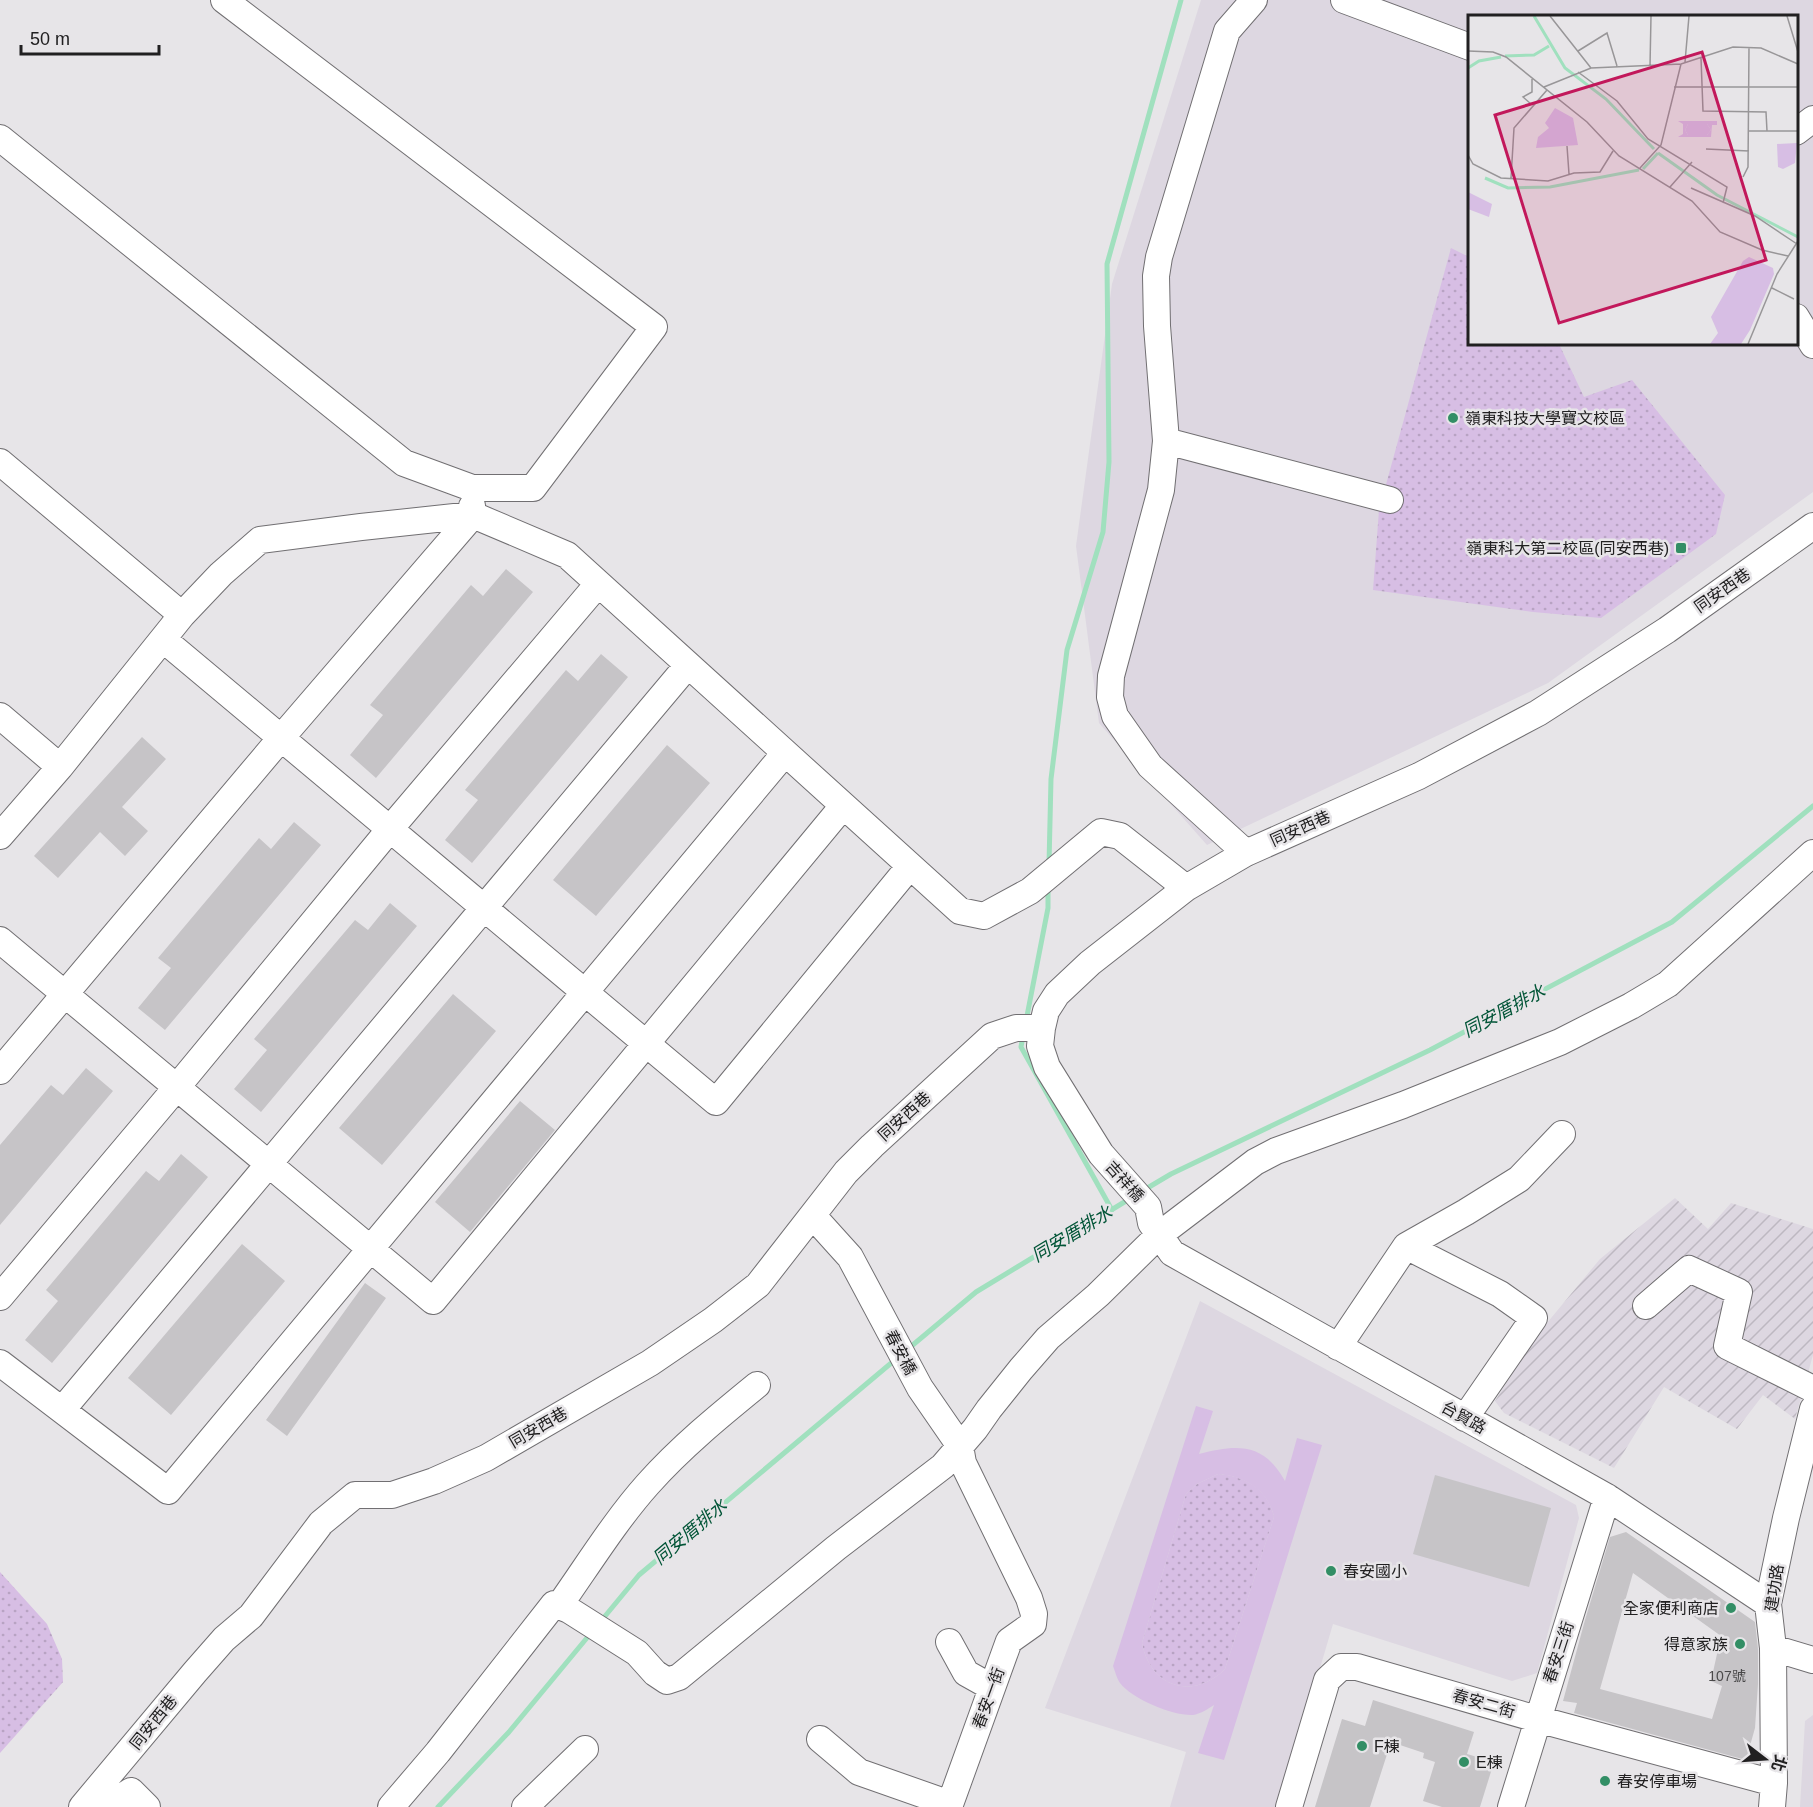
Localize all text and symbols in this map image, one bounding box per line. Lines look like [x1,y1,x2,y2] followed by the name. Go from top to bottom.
[1468,15,1798,345] inset map
[21,18,159,56] scale bar
[30,29,70,49] text: 50 m
[1465,409,1625,427] place label: 嶺東科技大學寶文校區
[1446,411,1460,425] marker: 嶺東科技大學寶文校區
[1466,540,1669,557] place label: 嶺東科大第二校區(同安西巷)
[1674,541,1688,555] marker: 嶺東科大第二校區(同安西巷)
[1691,565,1753,616] street label: 同安西巷
[1268,808,1333,849] street label: 同安西巷
[1460,981,1549,1041] water label: 同安厝排水
[875,1089,934,1144] street label: 同安西巷
[1102,1158,1147,1205] street label: 吉祥橋
[1028,1202,1117,1266] water label: 同安厝排水
[882,1327,919,1377] street label: 春安橋
[1439,1398,1489,1437] street label: 台貿路
[506,1404,570,1451] street label: 同安西巷
[649,1495,732,1569] water label: 同安厝排水
[1343,1563,1407,1580] place label: 春安國小
[1763,1563,1786,1613] street label: 建功路
[1324,1564,1338,1578] marker: 春安國小
[1623,1600,1719,1617] place label: 全家便利商店
[1724,1601,1738,1615] marker: 全家便利商店
[1541,1619,1576,1685] street label: 春安三街
[1664,1636,1728,1653] place label: 得意家族
[1733,1637,1747,1651] marker: 得意家族
[970,1665,1007,1731] street label: 春安一街
[1708,1668,1746,1684] house number: 107號
[1451,1686,1517,1720] street label: 春安二街
[127,1692,180,1753] street label: 同安西巷
[1735,1729,1795,1789] north arrow
[1374,1738,1400,1755] place label: F棟
[1355,1739,1369,1753] marker: F棟
[1768,1753,1789,1773] text: 北
[1476,1754,1503,1771] place label: E棟
[1457,1755,1471,1769] marker: E棟
[1617,1773,1697,1790] place label: 春安停車場
[1598,1774,1612,1788] marker: 春安停車場

